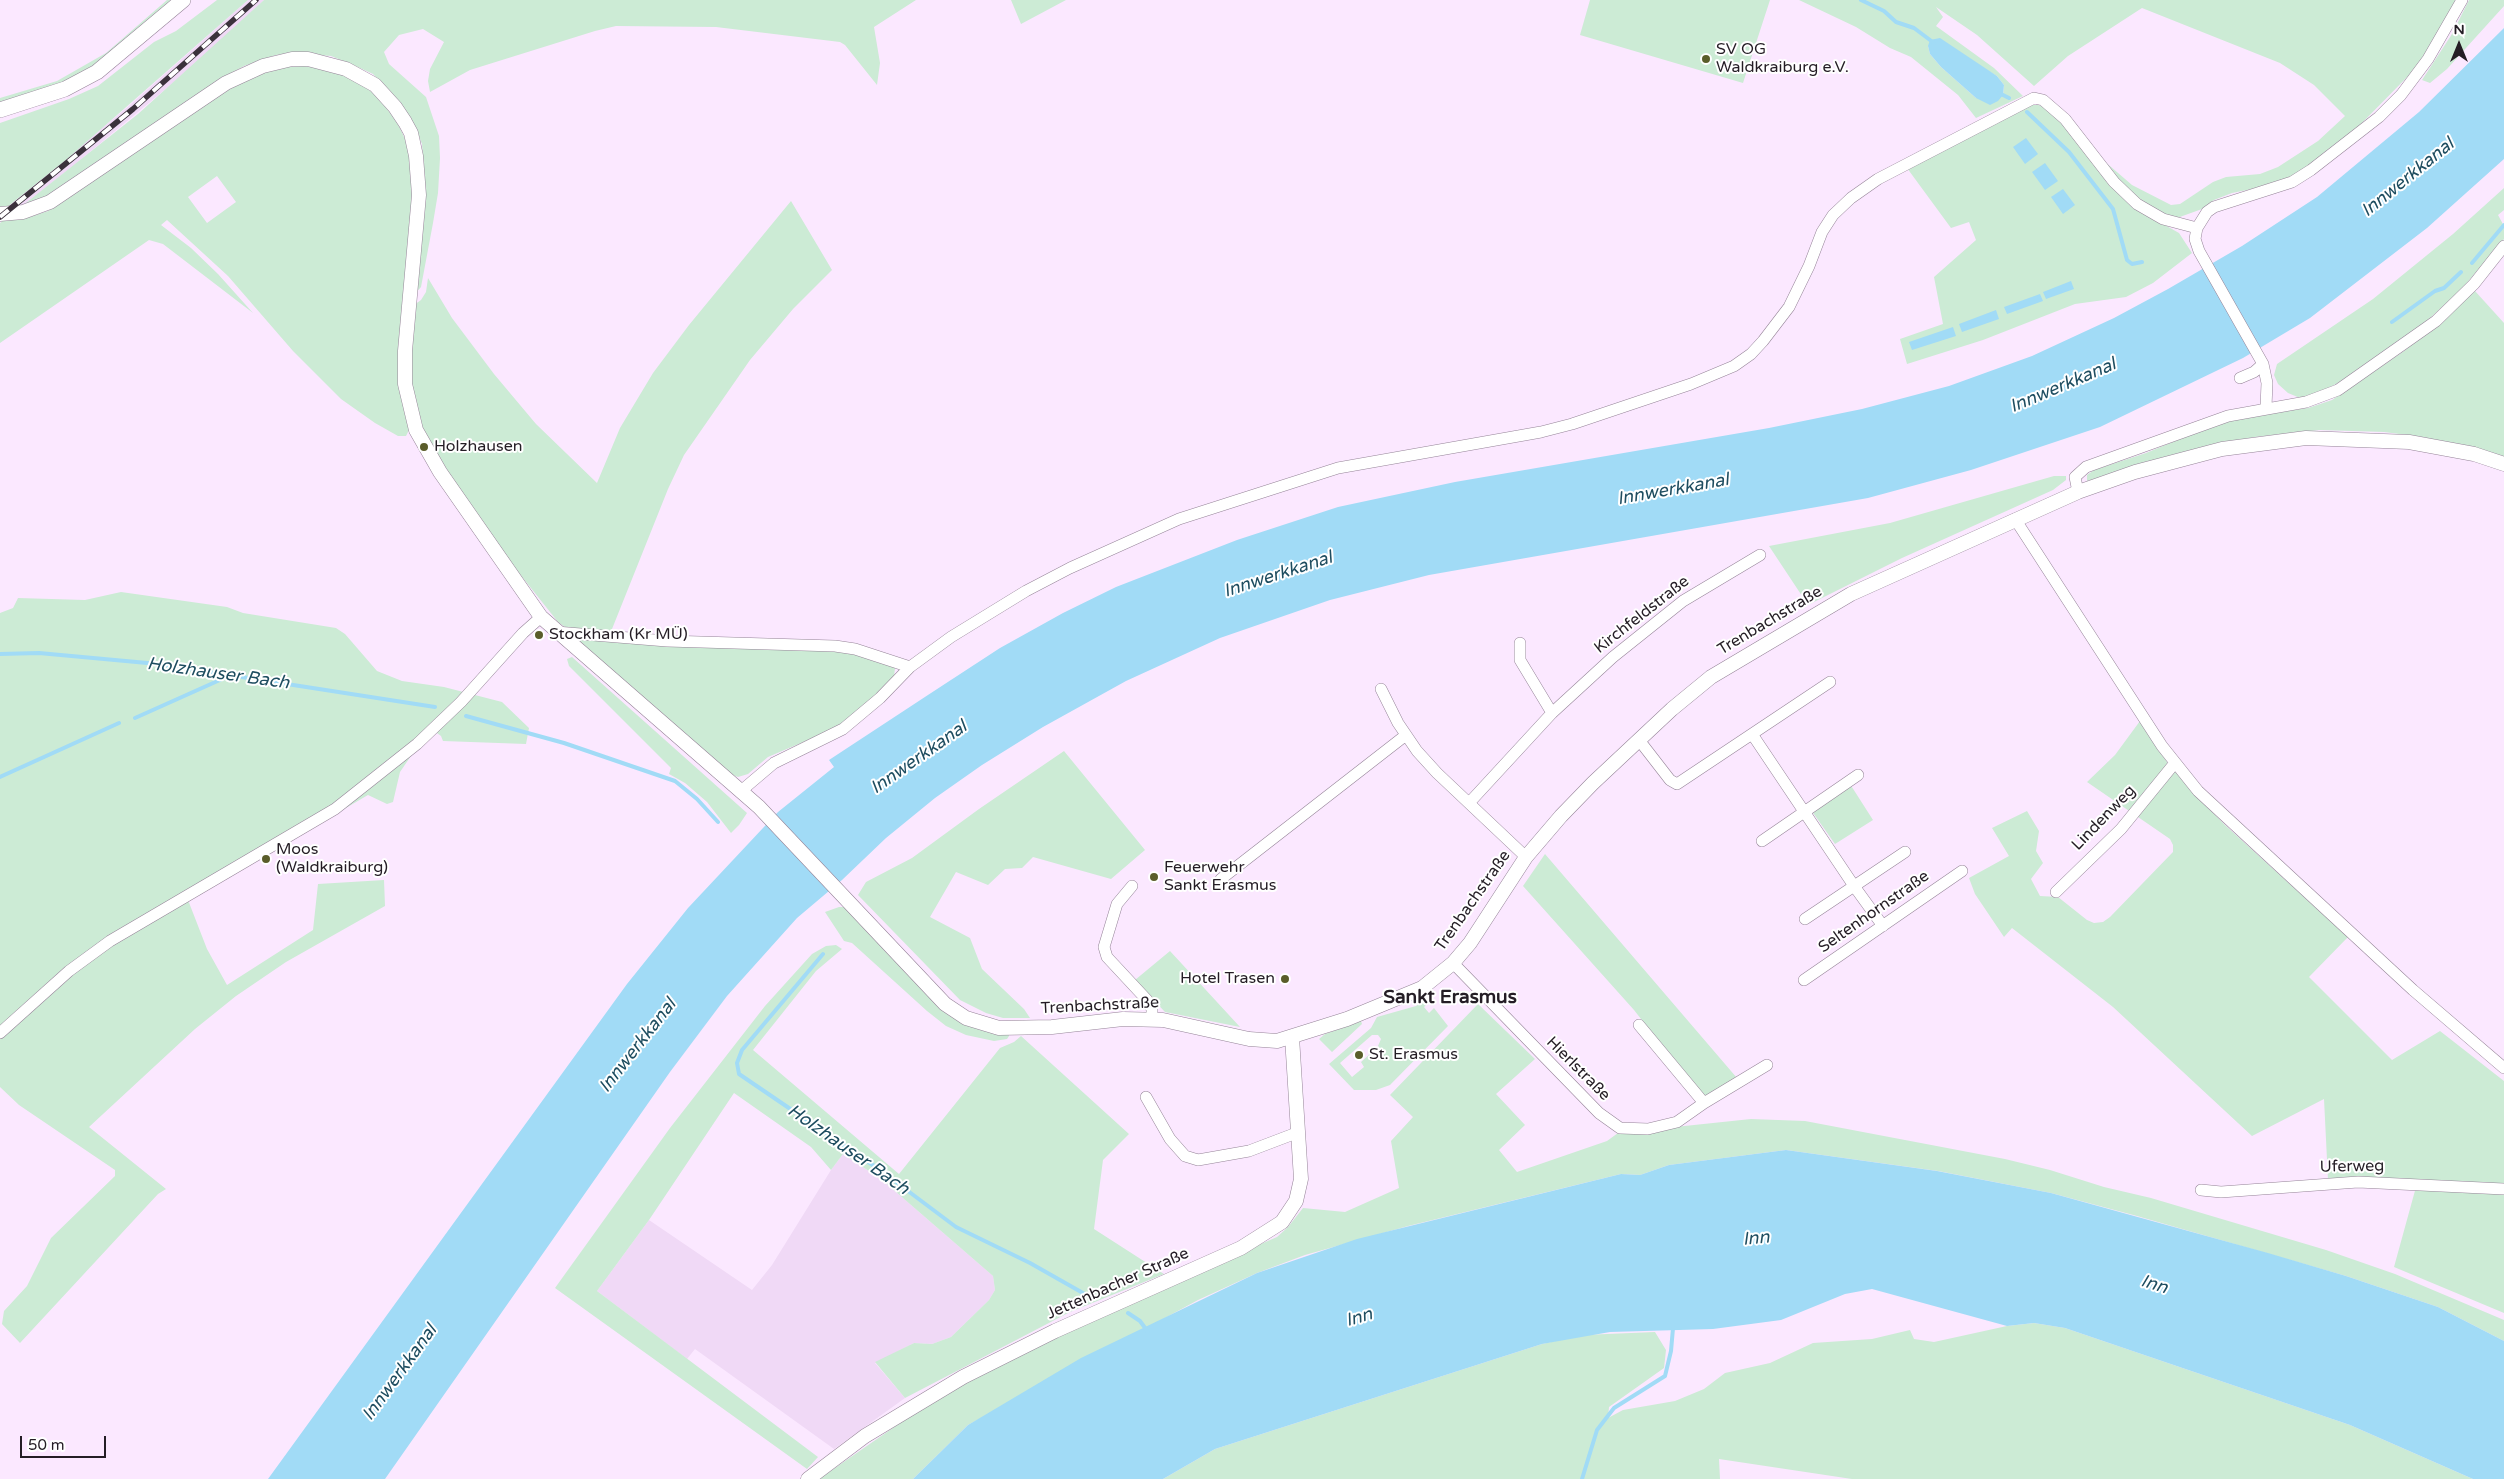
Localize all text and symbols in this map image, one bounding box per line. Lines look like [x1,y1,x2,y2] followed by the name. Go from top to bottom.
[2434,20,2484,70] north arrow
[2453,21,2465,38] text: N
[1716,40,1849,78] place label: SV OG Waldkraiburg e.V.
[1700,53,1712,65] marker: SV OG Waldkraiburg e.V.
[2357,134,2459,222] water label: Innwerkkanal
[2007,354,2119,418] water label: Innwerkkanal
[434,437,522,457] place label: Holzhausen
[418,441,430,453] marker: Holzhausen
[1615,470,1731,510] water label: Innwerkkanal
[1221,547,1335,603] water label: Innwerkkanal
[1591,572,1693,658] street label: Kirchfeldstraße
[1714,582,1826,660] street label: Trenbachstraße
[549,625,688,645] place label: Stockham (Kr MÜ)
[533,629,545,641] marker: Stockham (Kr MÜ)
[146,653,290,695] water label: Holzhauser Bach
[867,717,971,799] water label: Innwerkkanal
[2068,781,2140,855] street label: Lindenweg
[276,840,388,878] place label: Moos (Waldkraiburg)
[1431,847,1515,955] street label: Trenbachstraße
[260,853,272,865] marker: Moos (Waldkraiburg)
[1164,858,1277,896] place label: Feuerwehr Sankt Erasmus
[1815,867,1933,957] street label: Seltenhornstraße
[1148,871,1160,883] marker: Feuerwehr Sankt Erasmus
[1180,969,1275,989] place label: Hotel Trasen
[1279,973,1291,985] marker: Hotel Trasen
[1383,987,1517,1009] district label: Sankt Erasmus
[1040,993,1160,1019] street label: Trenbachstraße
[595,995,681,1097] water label: Innwerkkanal
[1542,1033,1614,1105] street label: Hierlstraße
[1369,1045,1458,1065] place label: St. Erasmus
[1353,1049,1365,1061] marker: St. Erasmus
[783,1100,913,1200] water label: Holzhauser Bach
[2320,1157,2384,1177] street label: Uferweg
[1742,1227,1770,1251] water label: Inn
[1044,1244,1192,1324] street label: Jettenbacher Straße
[2138,1271,2170,1299] water label: Inn
[1343,1304,1375,1332] water label: Inn
[358,1321,442,1425] water label: Innwerkkanal
[22,1426,109,1458] scale bar
[28,1436,65,1454] text: 50 m

